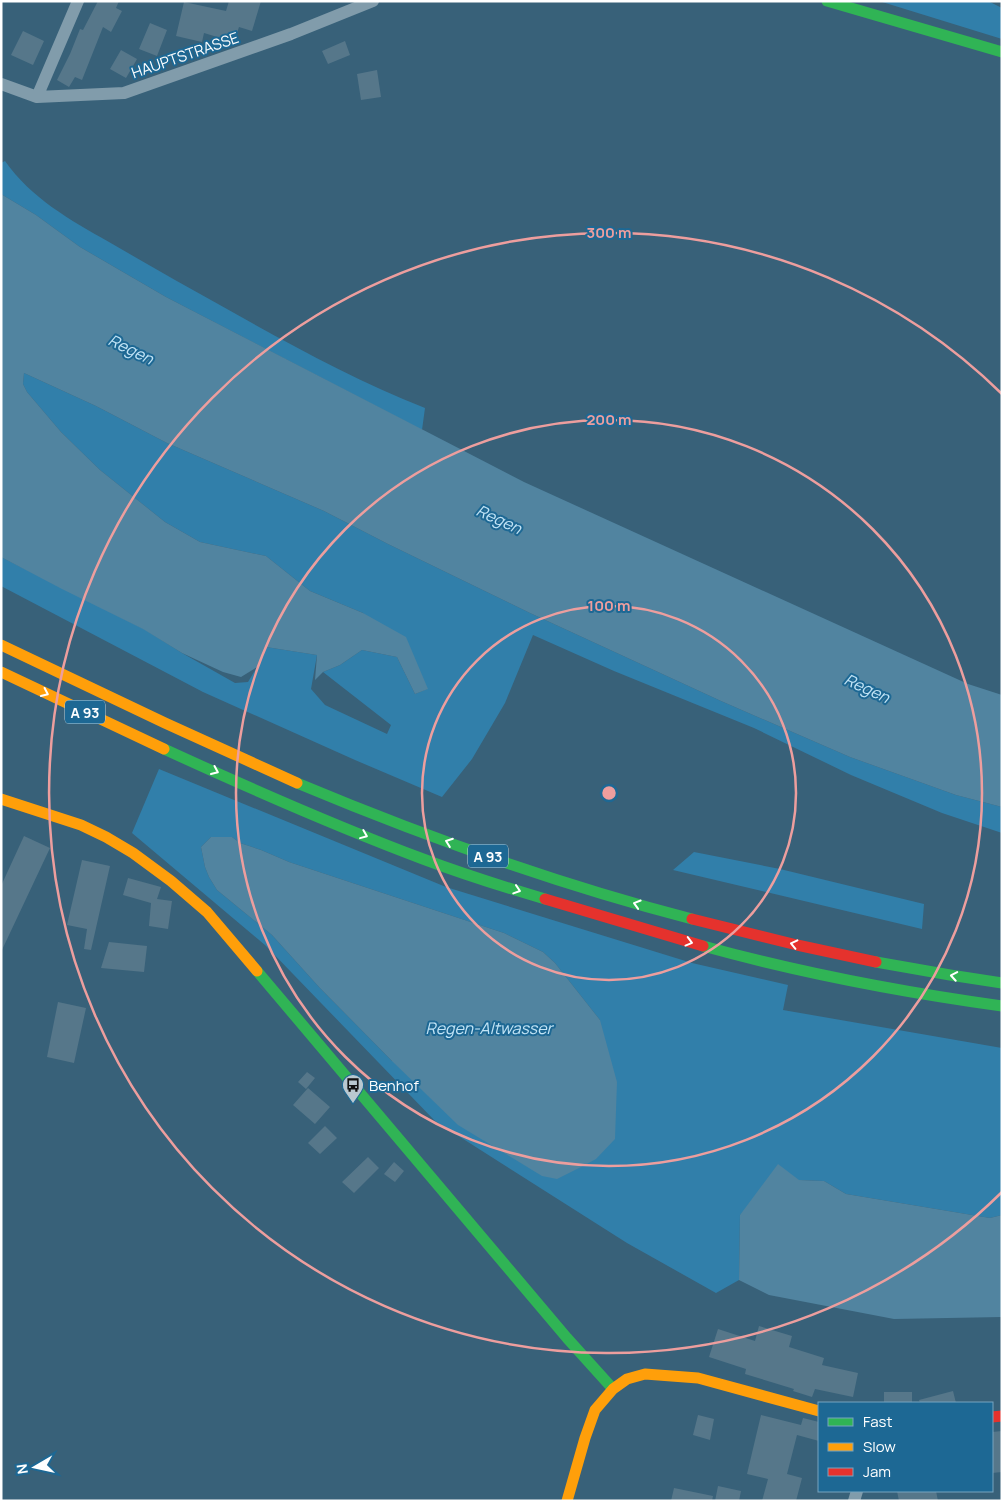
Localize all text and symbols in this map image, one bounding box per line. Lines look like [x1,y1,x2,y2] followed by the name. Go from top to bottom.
[129,27,241,83] street label: HAUPTSTRASSE
[587,222,631,243] text: 300 m
[105,329,158,370] water label: Regen
[586,409,632,430] text: 200 m
[473,499,526,539] water label: Regen
[588,595,630,616] text: 100 m
[841,668,894,708] water label: Regen
[40,686,49,697] one-way arrow
[65,700,105,724] road number: A 93
[210,765,219,775] one-way arrow
[600,784,618,802] centre of rings
[359,829,368,840] one-way arrow
[445,838,454,848] one-way arrow
[468,844,508,868] road number: A 93
[512,885,520,895] one-way arrow
[633,900,641,910] one-way arrow
[684,936,693,947] one-way arrow
[790,939,799,950] one-way arrow
[949,971,958,981] one-way arrow
[426,1017,555,1039] water label: Regen-Altwasser
[341,1073,365,1104] bus stop icon: Benhof
[369,1075,419,1096] place label: Benhof
[818,1402,993,1492] legend
[863,1411,892,1432] text: Fast
[863,1436,896,1457] text: Slow
[10,1442,60,1492] north arrow
[863,1461,891,1482] text: Jam
[11,1463,32,1476] text: N

